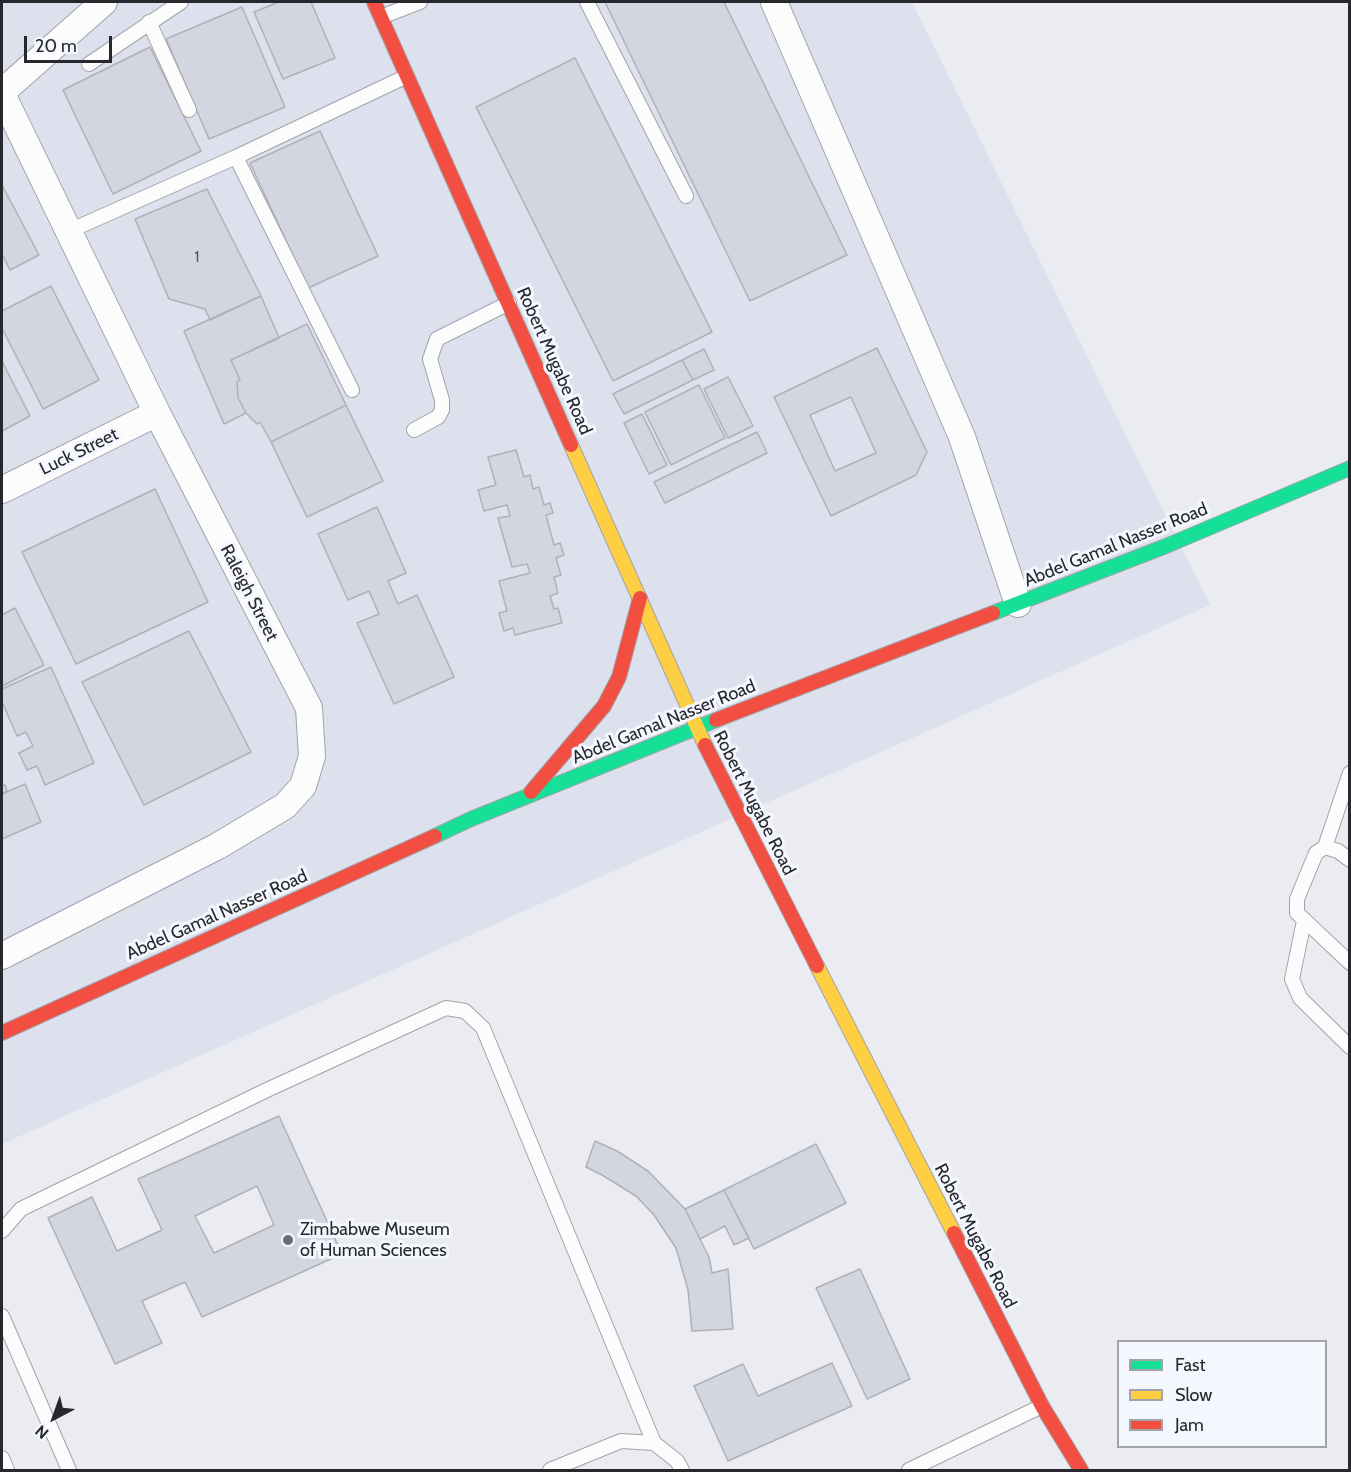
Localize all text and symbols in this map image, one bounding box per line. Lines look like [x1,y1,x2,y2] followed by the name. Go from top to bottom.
[27,24,116,62] scale bar
[35,35,77,57] text: 20 m
[195,249,199,267] house number: 1
[512,284,596,438] street label: Robert Mugabe Road
[36,424,122,480] street label: Luck Street
[1021,498,1211,592] street label: Abdel Gamal Nasser Road
[215,541,283,645] street label: Raleigh Street
[569,675,759,769] street label: Abdel Gamal Nasser Road
[708,727,800,879] street label: Robert Mugabe Road
[123,865,311,965] street label: Abdel Gamal Nasser Road
[929,1160,1021,1312] street label: Robert Mugabe Road
[300,1219,450,1262] place label: Zimbabwe Museum of Human Sciences
[281,1233,295,1247] marker: Zimbabwe Museum of Human Sciences
[1117,1340,1327,1448] legend
[1175,1354,1206,1376] text: Fast
[1175,1384,1212,1406] text: Slow
[24,1388,84,1448] north arrow
[1175,1414,1204,1436] text: Jam
[31,1421,52,1443] text: N

